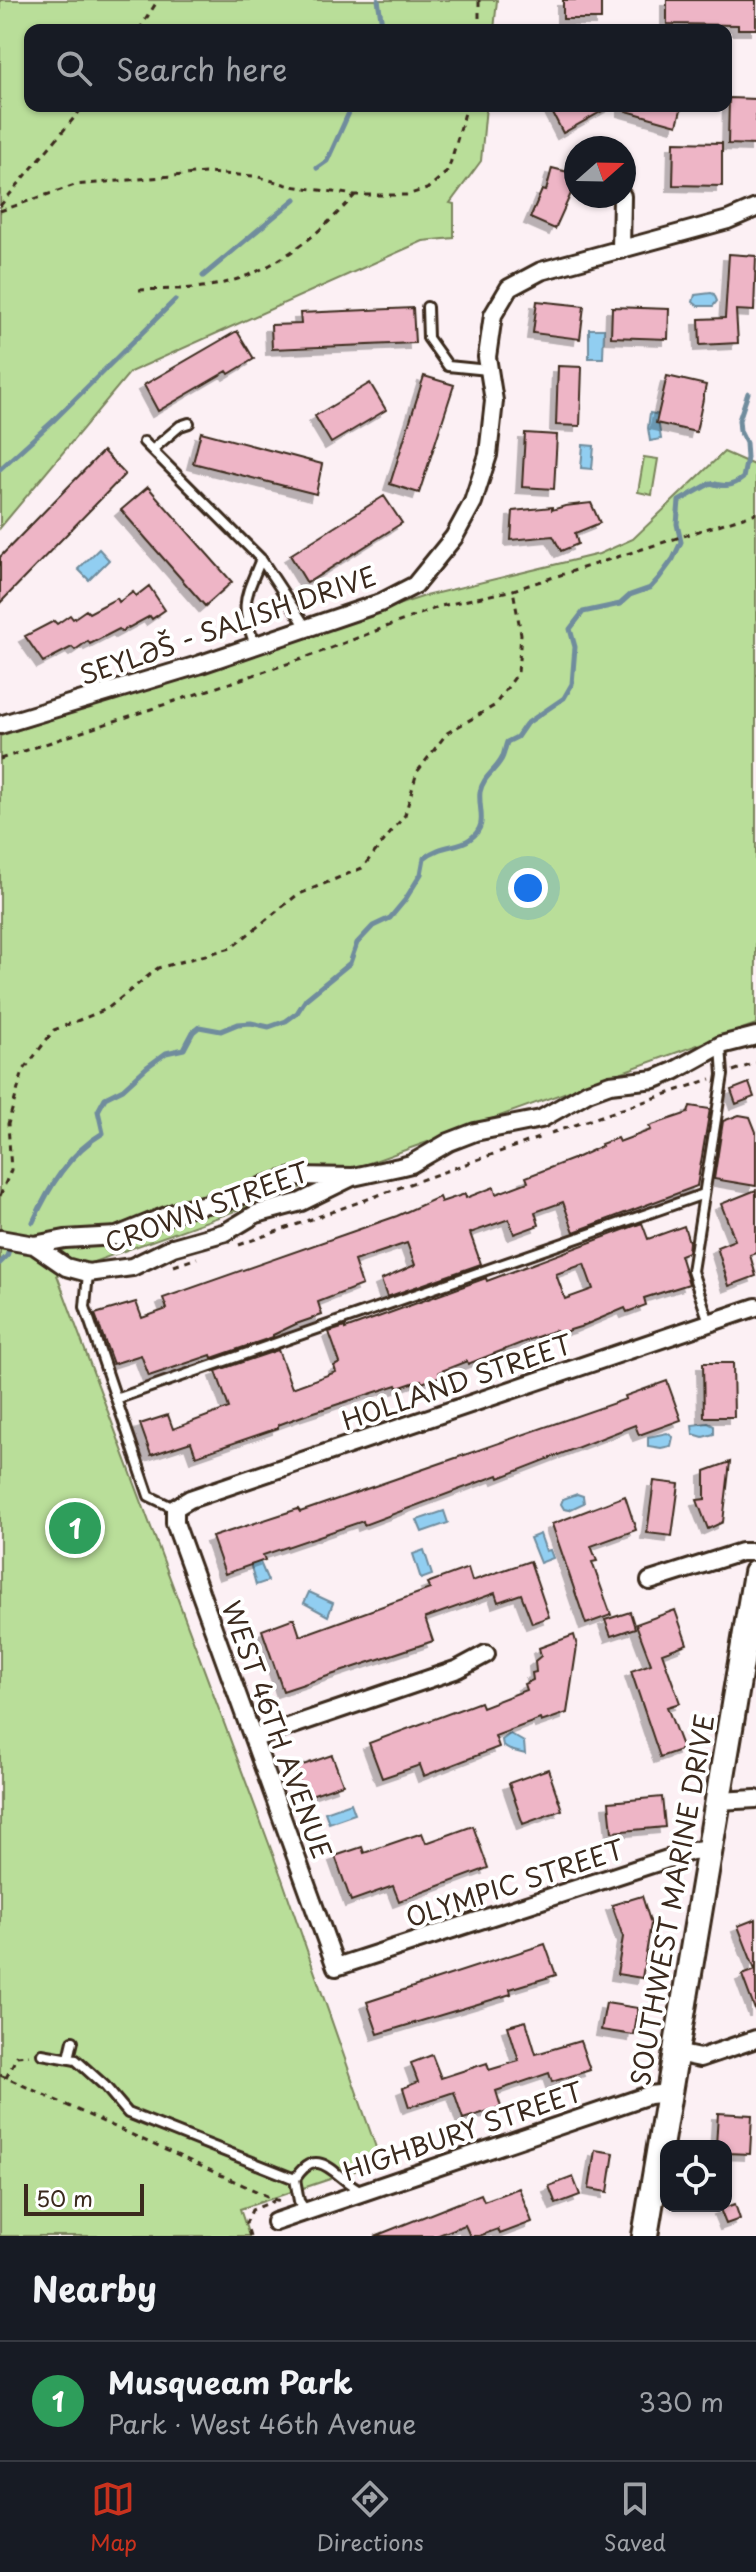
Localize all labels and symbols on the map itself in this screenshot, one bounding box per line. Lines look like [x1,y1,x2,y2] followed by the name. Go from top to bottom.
[564,136,636,208] north arrow
[74,555,381,694] street label: SEYLƏŠ - SALISH DRIVE
[508,868,548,908] your location
[99,1152,314,1262] street label: CROWN STREET
[336,1324,577,1439] street label: HOLLAND STREET
[49,1498,101,1558] pin: 1
[213,1595,342,1864] street label: WEST 46TH AVENUE
[620,1711,723,2089] street label: SOUTHWEST MARINE DRIVE
[400,1829,629,1936] street label: OLYMPIC STREET
[337,2071,588,2190] street label: HIGHBURY STREET
[24,2180,144,2216] scale bar

